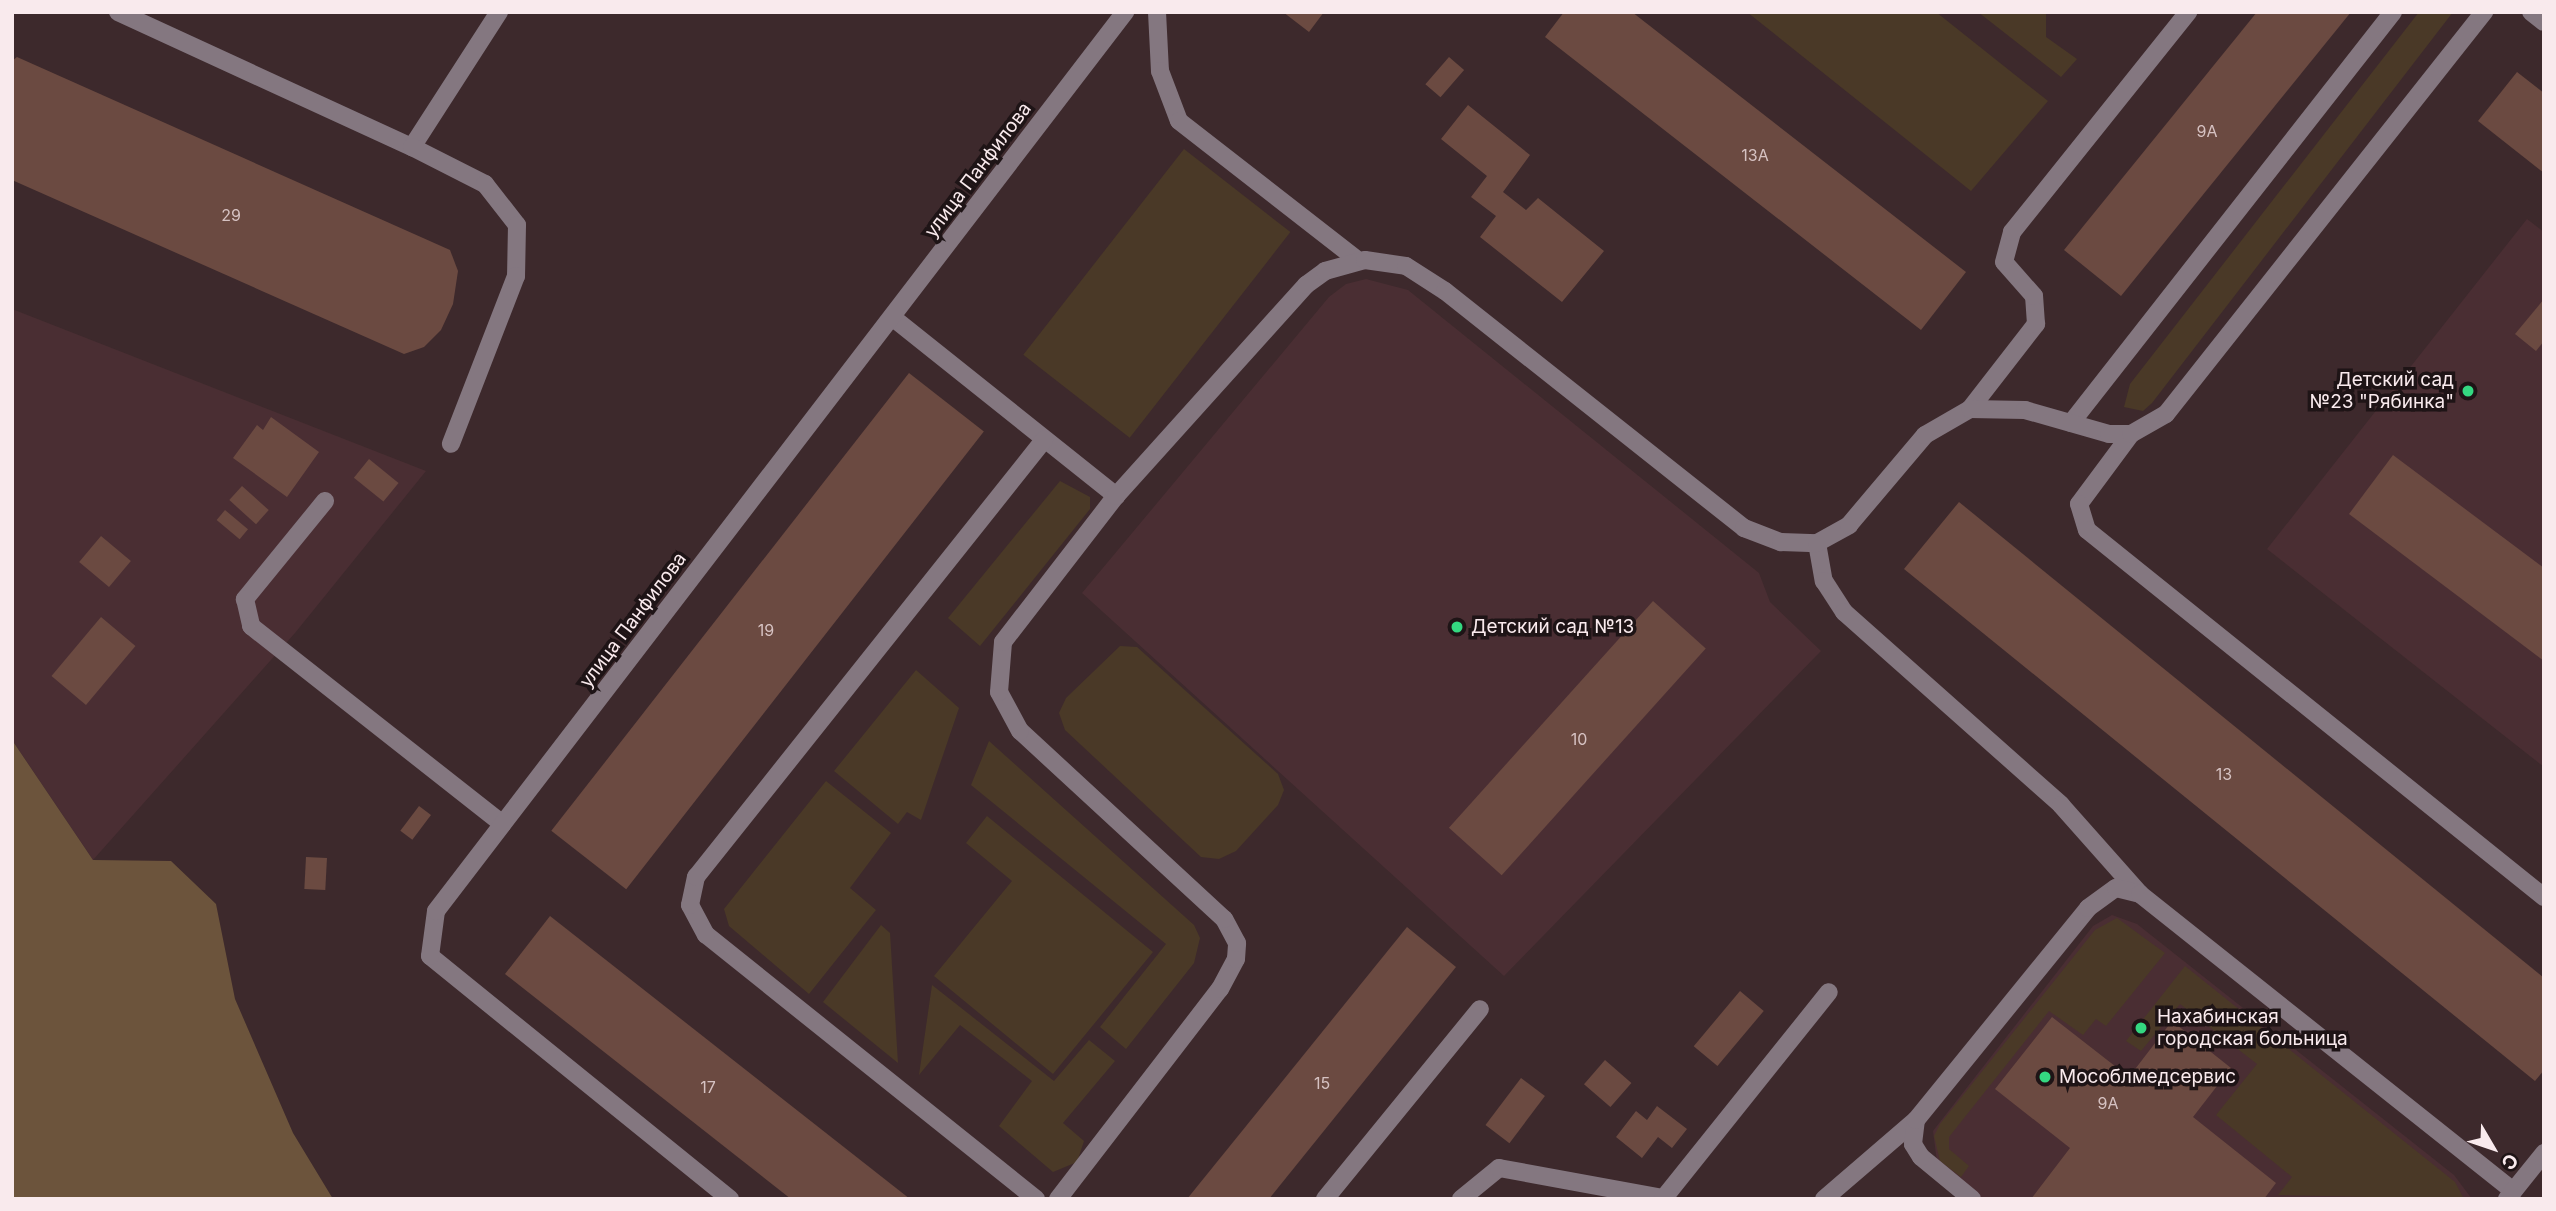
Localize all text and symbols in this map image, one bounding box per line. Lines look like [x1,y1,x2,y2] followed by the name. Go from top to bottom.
[920,98,1036,242] street label: улица Панфилова
[2197,121,2217,141] house number: 9А
[1741,145,1769,165] house number: 13А
[221,205,241,225] house number: 29
[2310,369,2454,413] place label: Детский сад №23 "Рябинка"
[2460,383,2476,399] marker: Детский сад №23 "Рябинка"
[575,548,691,692] street label: улица Панфилова
[1471,616,1634,638] place label: Детский сад №13
[1449,619,1465,635] marker: Детский сад №13
[758,620,774,640] house number: 19
[1571,729,1587,749] house number: 10
[2216,764,2232,784] house number: 13
[2157,1006,2348,1050] place label: Нахабинская городская больница
[2131,1018,2151,1038] marker: Нахабинская городская больница
[2059,1066,2236,1088] place label: Мособлмедсервис
[2037,1069,2053,1085] marker: Мособлмедсервис
[1314,1073,1330,1093] house number: 15
[700,1077,716,1097] house number: 17
[2098,1093,2118,1113] house number: 9А
[2458,1113,2528,1183] north arrow
[2496,1149,2523,1174] text: С

